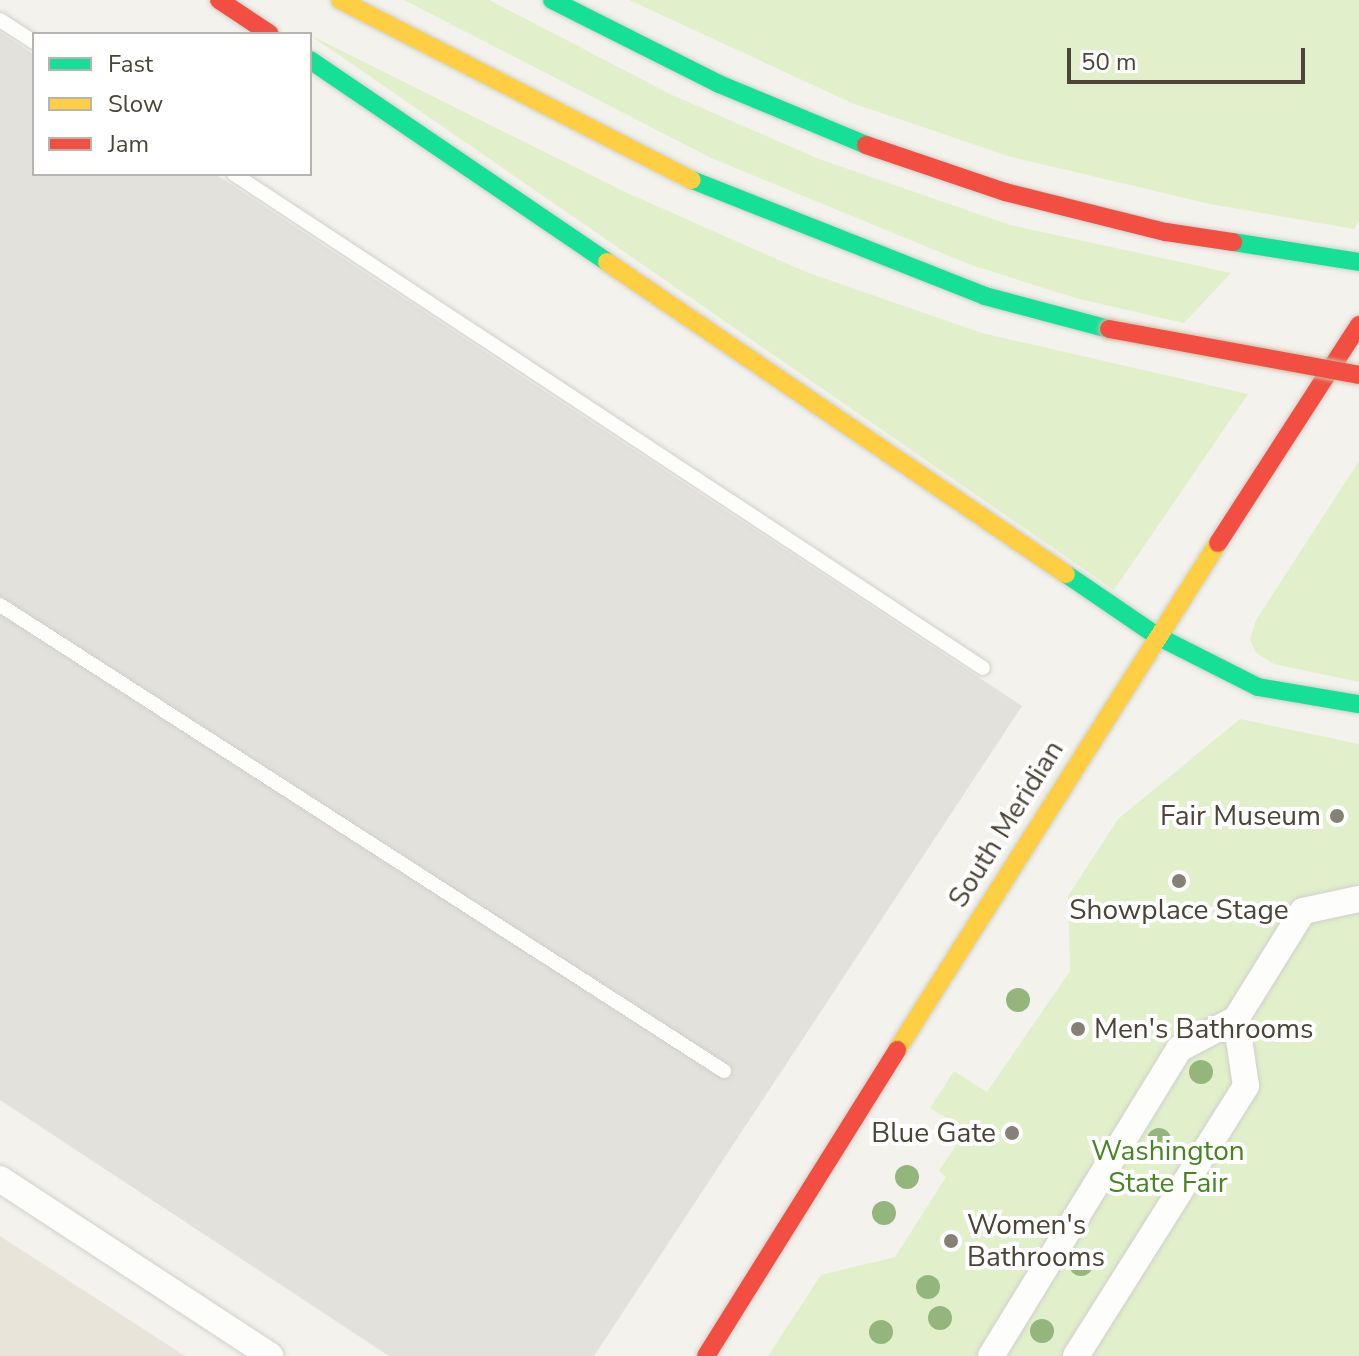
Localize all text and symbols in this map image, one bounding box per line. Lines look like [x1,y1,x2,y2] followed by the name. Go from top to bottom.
[32,32,312,176] legend
[1071,32,1309,82] scale bar
[1081,46,1137,78] text: 50 m
[108,48,153,80] text: Fast
[108,88,163,120] text: Slow
[108,128,149,160] text: Jam
[941,734,1071,914] street label: South Meridian
[1160,799,1321,833] place label: Fair Museum
[1328,807,1346,825] marker: Fair Museum
[1170,872,1188,890] marker: Showplace Stage
[1069,893,1289,927] place label: Showplace Stage
[1094,1012,1313,1046] place label: Men's Bathrooms
[1069,1020,1087,1038] marker: Men's Bathrooms
[871,1116,996,1150] place label: Blue Gate
[1003,1124,1021,1142] marker: Blue Gate
[1091,1134,1245,1200] park label: Washington State Fair
[967,1208,1105,1274] place label: Women's Bathrooms
[942,1232,960,1250] marker: Women's Bathrooms

